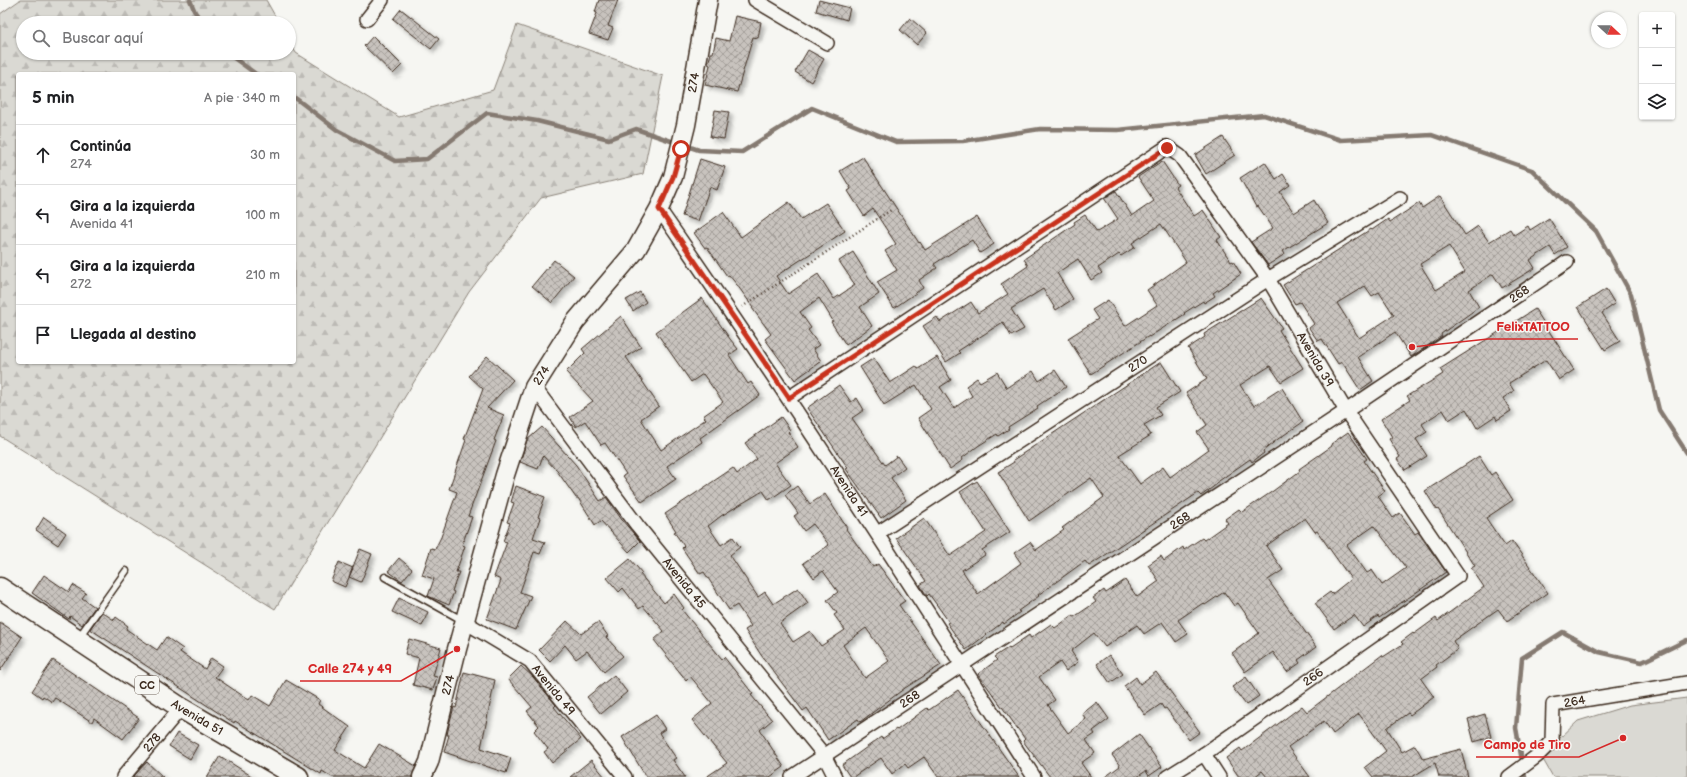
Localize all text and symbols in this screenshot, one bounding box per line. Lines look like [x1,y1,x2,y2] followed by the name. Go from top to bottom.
[1591,12,1627,48] north arrow
[1639,12,1675,120] map controls
[1639,12,1675,48] button: +
[16,16,296,60] search box
[30,27,52,49] icon: search
[62,29,143,48] text: Buscar aquí
[1639,48,1675,84] button: −
[685,71,703,94] street label: 274
[1639,84,1675,120] button: layers
[32,88,75,108] text: 5 min
[204,90,280,106] text: A pie · 340 m
[70,137,131,156] text: Continúa
[1158,139,1176,157] route end
[672,140,690,158] route start
[32,144,54,166] icon: ahead
[250,147,280,163] text: 30 m
[70,156,92,172] text: 274
[70,197,195,216] text: Gira a la izquierda
[32,204,54,226] icon: left
[245,207,280,223] text: 100 m
[70,216,133,232] text: Avenida 41
[70,257,195,276] text: Gira a la izquierda
[32,264,54,286] icon: left
[246,267,280,283] text: 210 m
[70,276,92,292] text: 272
[1507,282,1533,307] street label: 268
[1488,314,1578,339] callout: FelixTATTOO
[1496,319,1570,335] text: FelixTATTOO
[32,324,54,346] icon: arrive
[70,325,196,344] text: Llegada al destino
[1293,330,1337,389] street label: Avenida 39
[1126,352,1151,376] street label: 270
[530,362,554,388] street label: 274
[826,463,871,520] street label: Avenida 41
[1167,509,1193,533] street label: 268
[659,555,709,612] street label: Avenida 45
[300,656,401,681] callout: Calle 274 y 49
[308,661,392,677] text: Calle 274 y 49
[528,662,578,718] street label: Avenida 49
[1300,665,1326,690] street label: 266
[439,673,458,697] street label: 274
[135,676,159,694] road number: CC
[897,688,923,712] street label: 268
[1563,693,1587,711] street label: 264
[168,697,226,739] street label: Avenida 51
[140,730,165,755] street label: 278
[1476,732,1579,757] callout: Campo de Tiro
[1483,737,1571,753] text: Campo de Tiro

